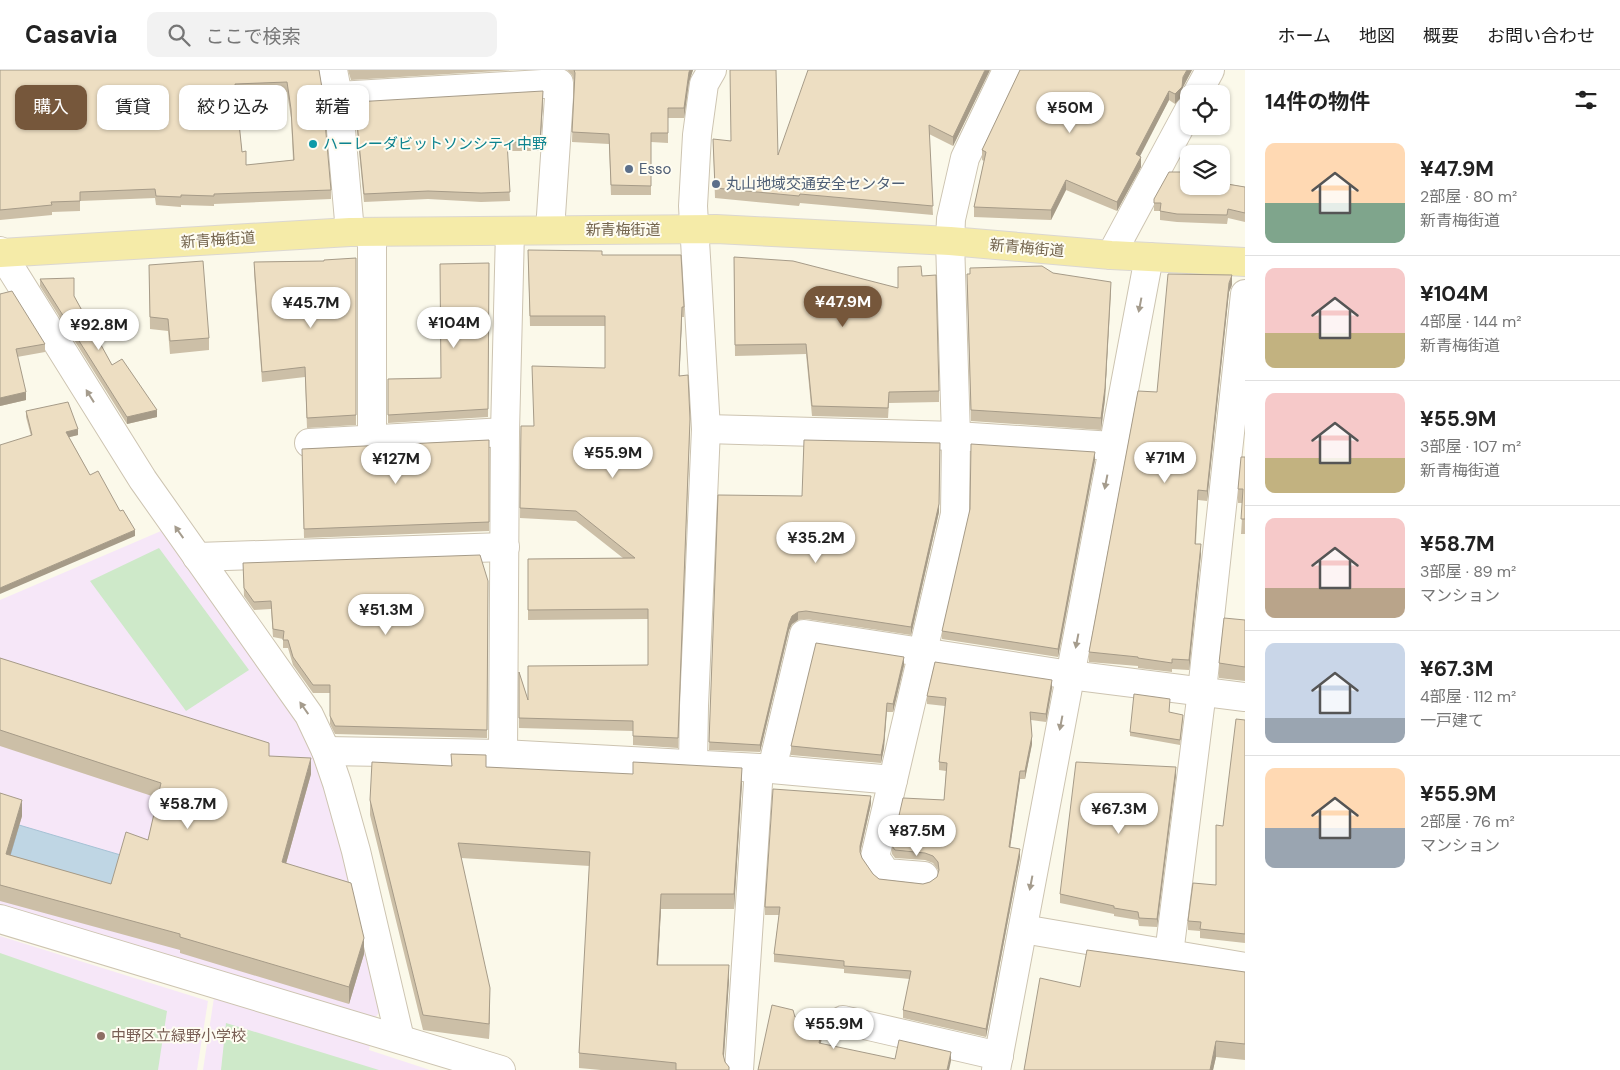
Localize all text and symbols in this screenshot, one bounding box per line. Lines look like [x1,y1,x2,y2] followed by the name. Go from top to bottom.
[147,12,497,57] search box
[25,19,117,50] text: Casavia
[165,21,193,49] icon: search
[205,24,300,49] text: ここで検索
[1278,24,1331,48] text: ホーム
[1359,24,1395,48] text: 地図
[1423,24,1459,48] text: 概要
[1487,24,1595,48] text: お問い合わせ
[15,85,87,130] chip: 購入
[97,85,169,130] chip: 賃貸
[179,85,287,130] chip: 絞り込み
[297,85,369,130] chip: 新着
[1180,85,1230,195] map controls
[1180,85,1230,135] button: locate
[1572,86,1600,114] icon: filters
[1265,88,1370,116] text: 14件の物件
[1040,92,1100,134] pin: ¥50M
[1047,97,1093,118] text: ¥50M
[323,134,547,154] place label: ハーレーダビットソンシティ中野
[307,138,319,150] marker: ハーレーダビットソンシティ中野
[1180,145,1230,195] button: layers
[1420,155,1494,183] text: ¥47.9M
[639,159,672,179] place label: Esso
[623,163,635,175] marker: Esso
[1305,163,1365,223] icon: home
[726,174,906,194] place label: 丸山地域交通安全センター
[710,178,722,190] marker: 丸山地域交通安全センター
[1420,186,1517,207] text: 2部屋 · 80 m²
[1420,210,1500,231] text: 新青梅街道
[585,220,661,240] street label: 新青梅街道
[180,227,256,253] street label: 新青梅街道
[989,235,1065,261] street label: 新青梅街道
[1420,280,1488,308] text: ¥104M
[270,286,352,329] pin: ¥45.7M
[802,286,884,328] pin: ¥47.9M
[1305,288,1365,348] icon: home
[815,291,871,312] text: ¥47.9M
[282,292,340,313] text: ¥45.7M
[1135,297,1143,313] one-way arrow
[419,306,489,349] pin: ¥104M
[58,308,140,351] pin: ¥92.8M
[1420,311,1522,332] text: 4部屋 · 144 m²
[428,312,480,333] text: ¥104M
[70,314,128,335] text: ¥92.8M
[1420,335,1500,356] text: 新青梅街道
[85,390,95,403] one-way arrow
[1420,405,1496,433] text: ¥55.9M
[1305,413,1365,473] icon: home
[572,436,654,479] pin: ¥55.9M
[1420,436,1521,457] text: 3部屋 · 107 m²
[361,442,431,485] pin: ¥127M
[584,442,642,463] text: ¥55.9M
[1135,442,1195,484] pin: ¥71M
[1145,447,1185,468] text: ¥71M
[372,448,420,469] text: ¥127M
[1420,460,1500,481] text: 新青梅街道
[1102,474,1110,490] one-way arrow
[775,522,857,564] pin: ¥35.2M
[174,525,184,539] one-way arrow
[787,527,845,548] text: ¥35.2M
[1420,530,1495,558] text: ¥58.7M
[1305,538,1365,598] icon: home
[1420,561,1516,582] text: 3部屋 · 89 m²
[1420,585,1500,606] text: マンション
[345,594,427,636] pin: ¥51.3M
[359,599,413,620] text: ¥51.3M
[1072,634,1080,650] one-way arrow
[1420,655,1493,683] text: ¥67.3M
[1305,663,1365,723] icon: home
[1420,686,1516,707] text: 4部屋 · 112 m²
[299,701,309,714] one-way arrow
[1420,710,1484,731] text: 一戸建て
[1057,716,1065,732] one-way arrow
[1420,780,1496,808] text: ¥55.9M
[147,788,229,830] pin: ¥58.7M
[1305,788,1365,848] icon: home
[1078,792,1160,835] pin: ¥67.3M
[160,793,216,814] text: ¥58.7M
[1091,798,1147,819] text: ¥67.3M
[1420,811,1515,832] text: 2部屋 · 76 m²
[876,814,958,857] pin: ¥87.5M
[889,820,945,841] text: ¥87.5M
[1420,835,1500,856] text: マンション
[1027,875,1035,891] one-way arrow
[793,1008,875,1050] pin: ¥55.9M
[805,1013,863,1034] text: ¥55.9M
[111,1026,246,1046] place label: 中野区立緑野小学校
[95,1030,107,1042] marker: 中野区立緑野小学校

